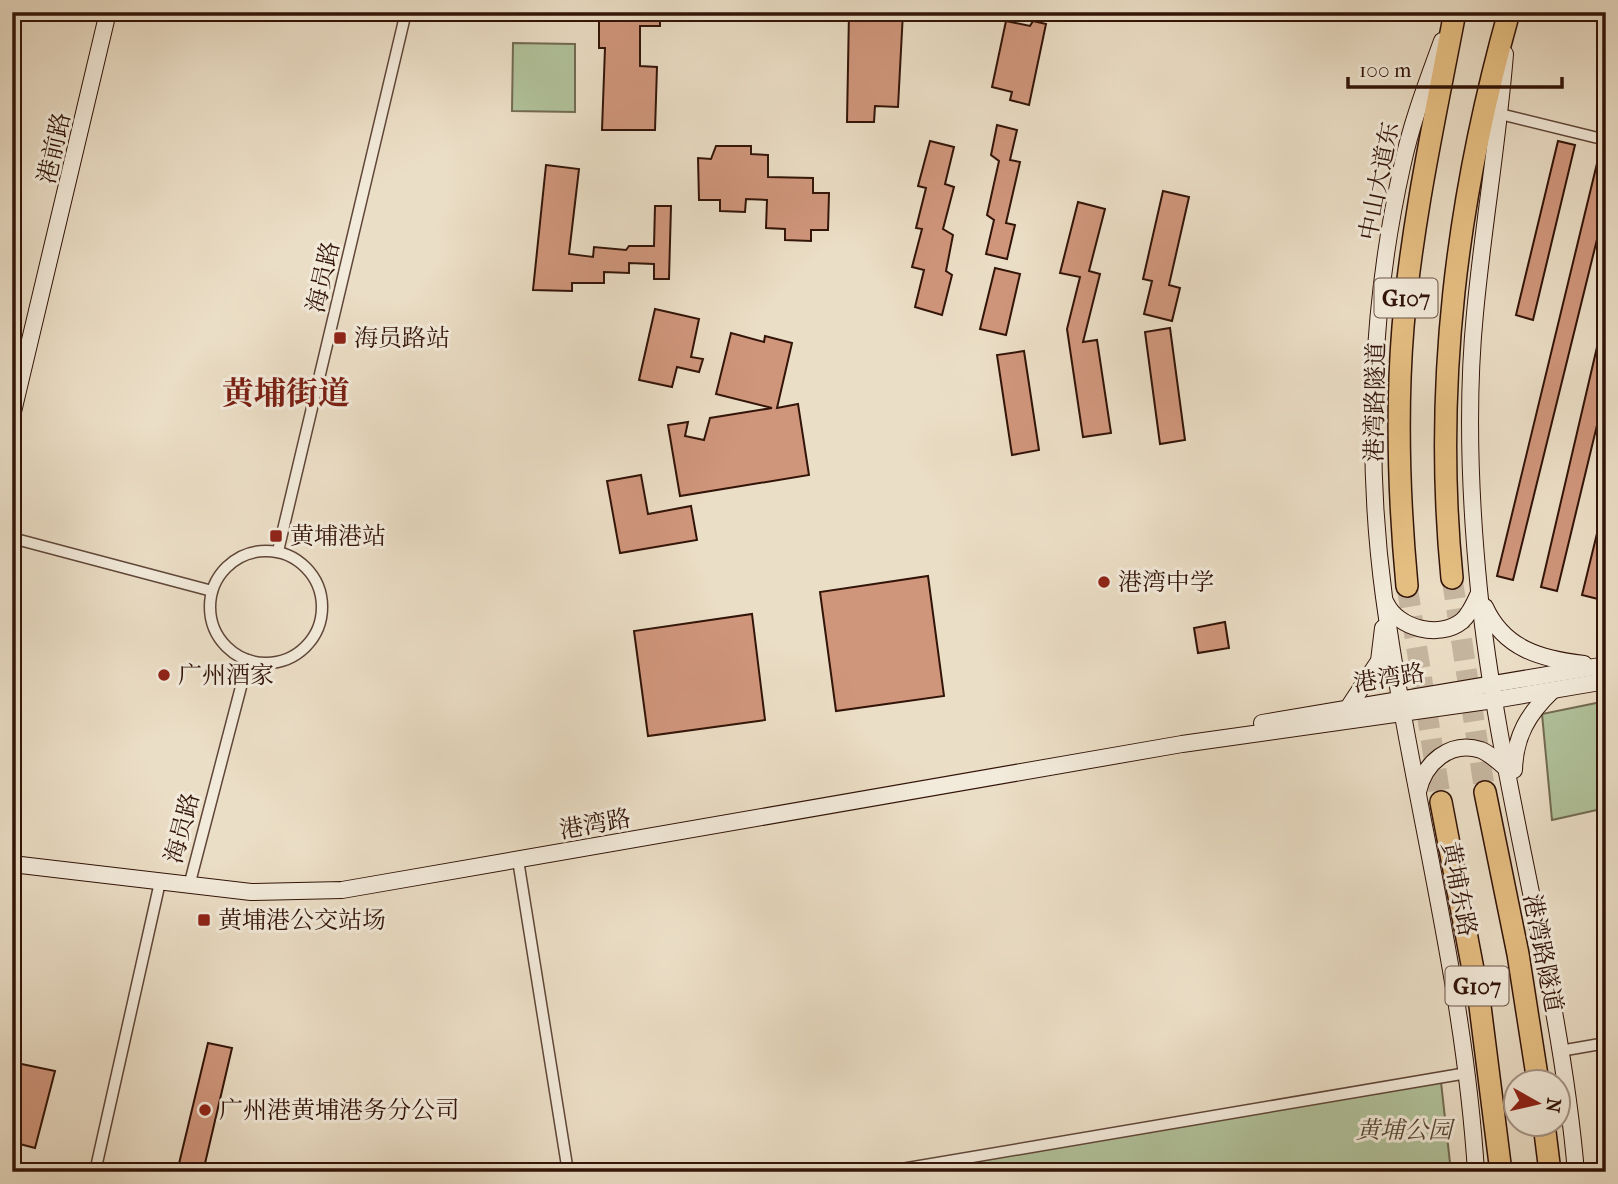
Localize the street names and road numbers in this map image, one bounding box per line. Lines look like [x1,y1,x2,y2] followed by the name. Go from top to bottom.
[32,110,76,186] street label: 港前路
[1354,119,1404,243] street label: 中山大道东
[301,239,345,315] street label: 海员路
[1374,278,1438,318] road number: G107
[1360,342,1390,462] street label: 港湾路隧道
[1351,659,1427,697] street label: 港湾路
[159,790,205,866] street label: 海员路
[557,804,633,844] street label: 港湾路
[1436,839,1482,939] street label: 黄埔东路
[1518,891,1568,1015] street label: 港湾路隧道
[1446,967,1508,1006] road number: G107

